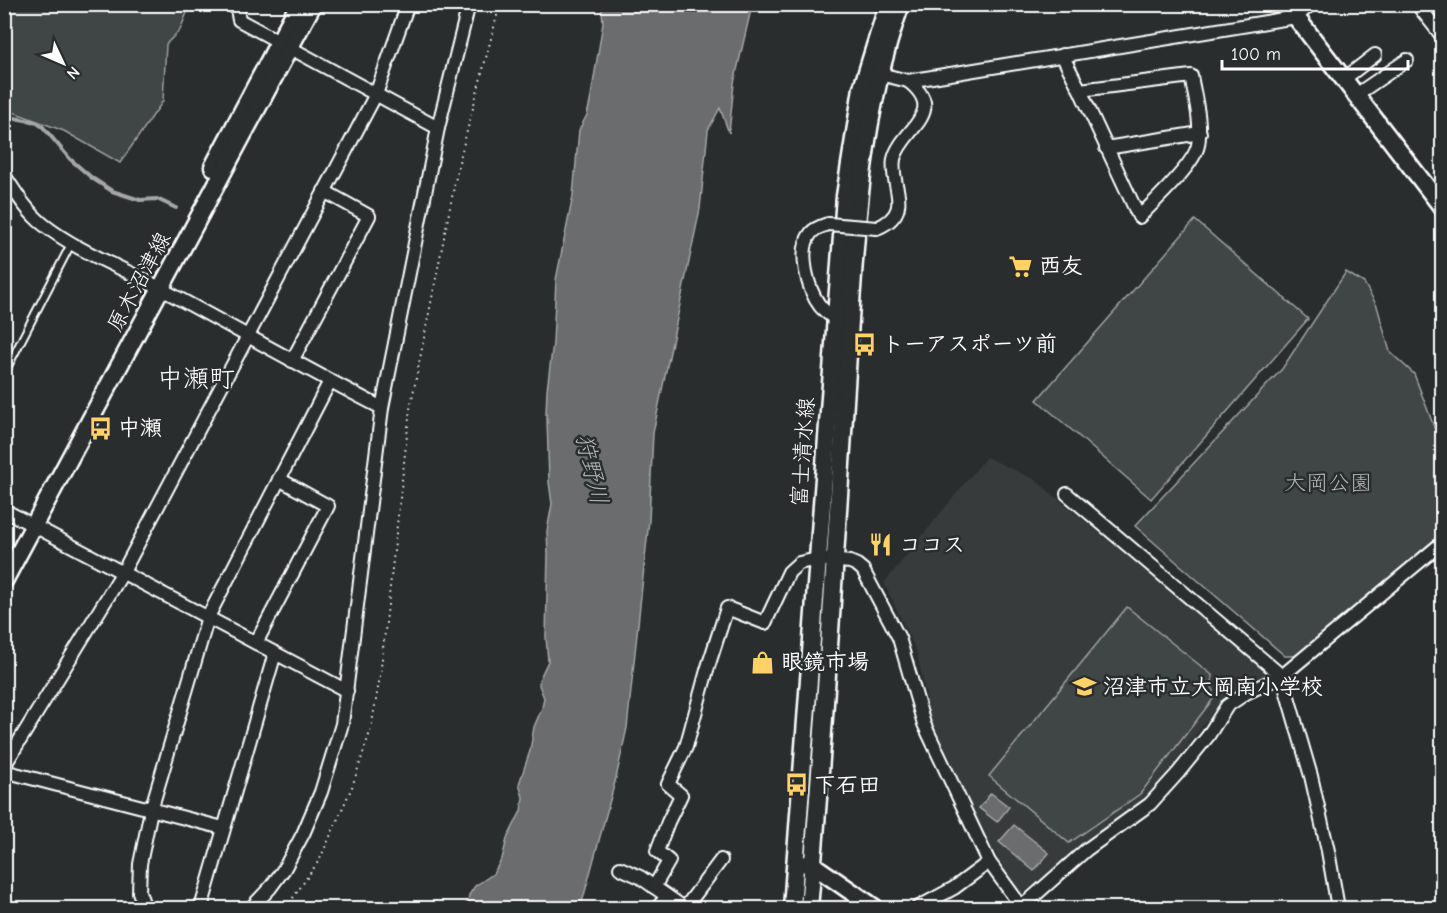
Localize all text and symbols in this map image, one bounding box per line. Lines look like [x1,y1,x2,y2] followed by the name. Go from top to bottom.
[33,33,93,93] north arrow
[1222,33,1408,71] scale bar
[1231,44,1281,65] text: 100 m
[63,63,83,83] text: N
[102,227,176,337] street label: 原木沼津線
[1008,253,1034,279] supermarket icon: 西友
[1039,253,1083,279] place label: 西友
[851,331,877,357] bus stop icon: トーアスポーツ前
[882,331,1057,357] place label: トーアスポーツ前
[157,364,235,394] district label: 中瀬町
[786,396,820,508] street label: 富士清水線
[87,415,113,441] bus stop icon: 中瀬
[118,415,162,441] place label: 中瀬
[570,431,614,507] water label: 狩野川
[1284,470,1372,496] park label: 大岡公園
[868,532,894,558] restaurant icon: ココス
[899,532,965,558] place label: ココス
[750,649,776,675] shop icon: 眼鏡市場
[781,649,869,675] place label: 眼鏡市場
[1072,674,1098,700] school or university icon: 沼津市立大岡南小学校
[1103,674,1323,700] place label: 沼津市立大岡南小学校
[783,772,809,798] bus stop icon: 下石田
[814,772,880,798] place label: 下石田

